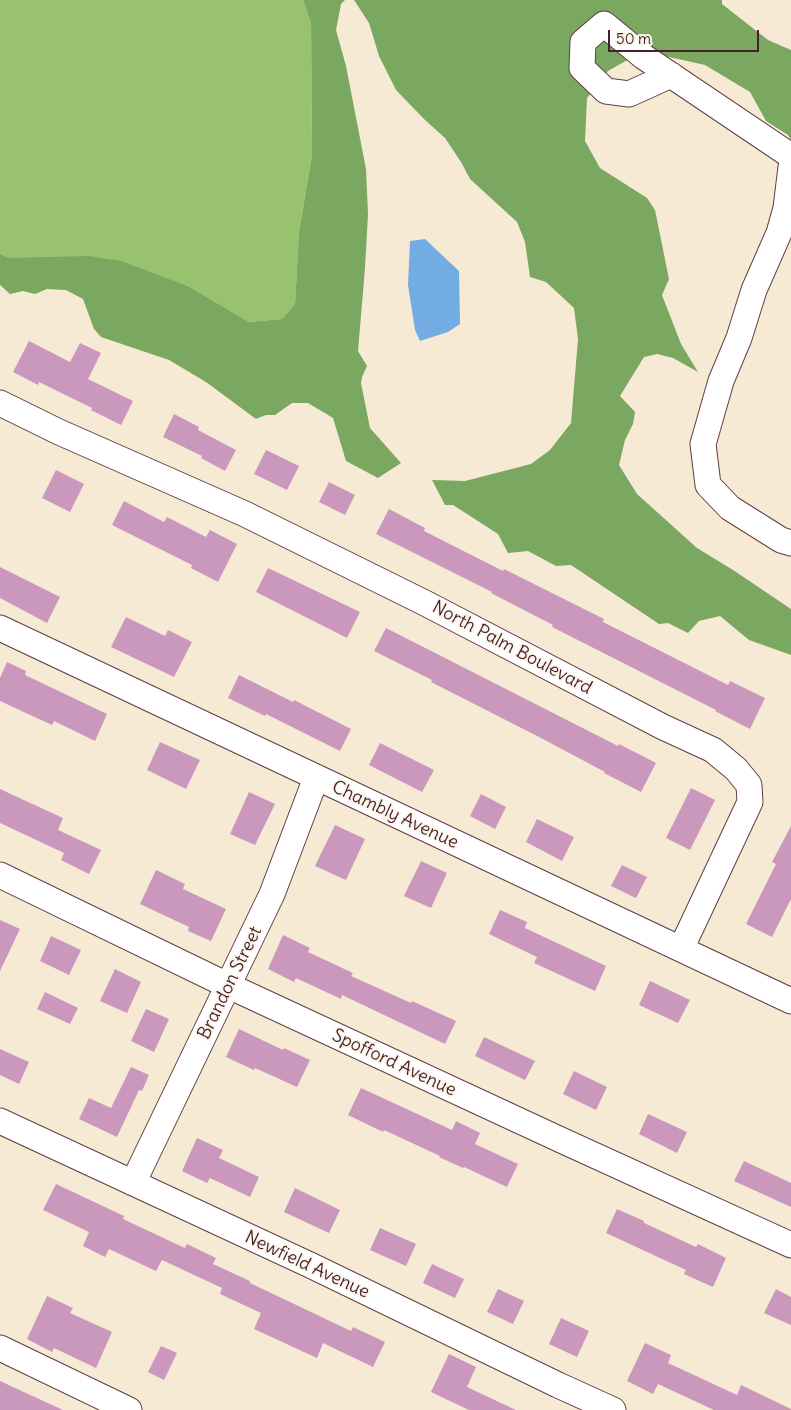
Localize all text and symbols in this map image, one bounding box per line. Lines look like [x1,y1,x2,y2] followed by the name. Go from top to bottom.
[611,20,762,52] scale bar
[616,29,651,48] text: 50 m
[428,597,596,699] street label: North Palm Boulevard
[328,776,462,854] street label: Chambly Avenue
[193,923,267,1043] street label: Brandon Street
[329,1025,459,1101] street label: Spofford Avenue
[241,1227,373,1303] street label: Newfield Avenue

